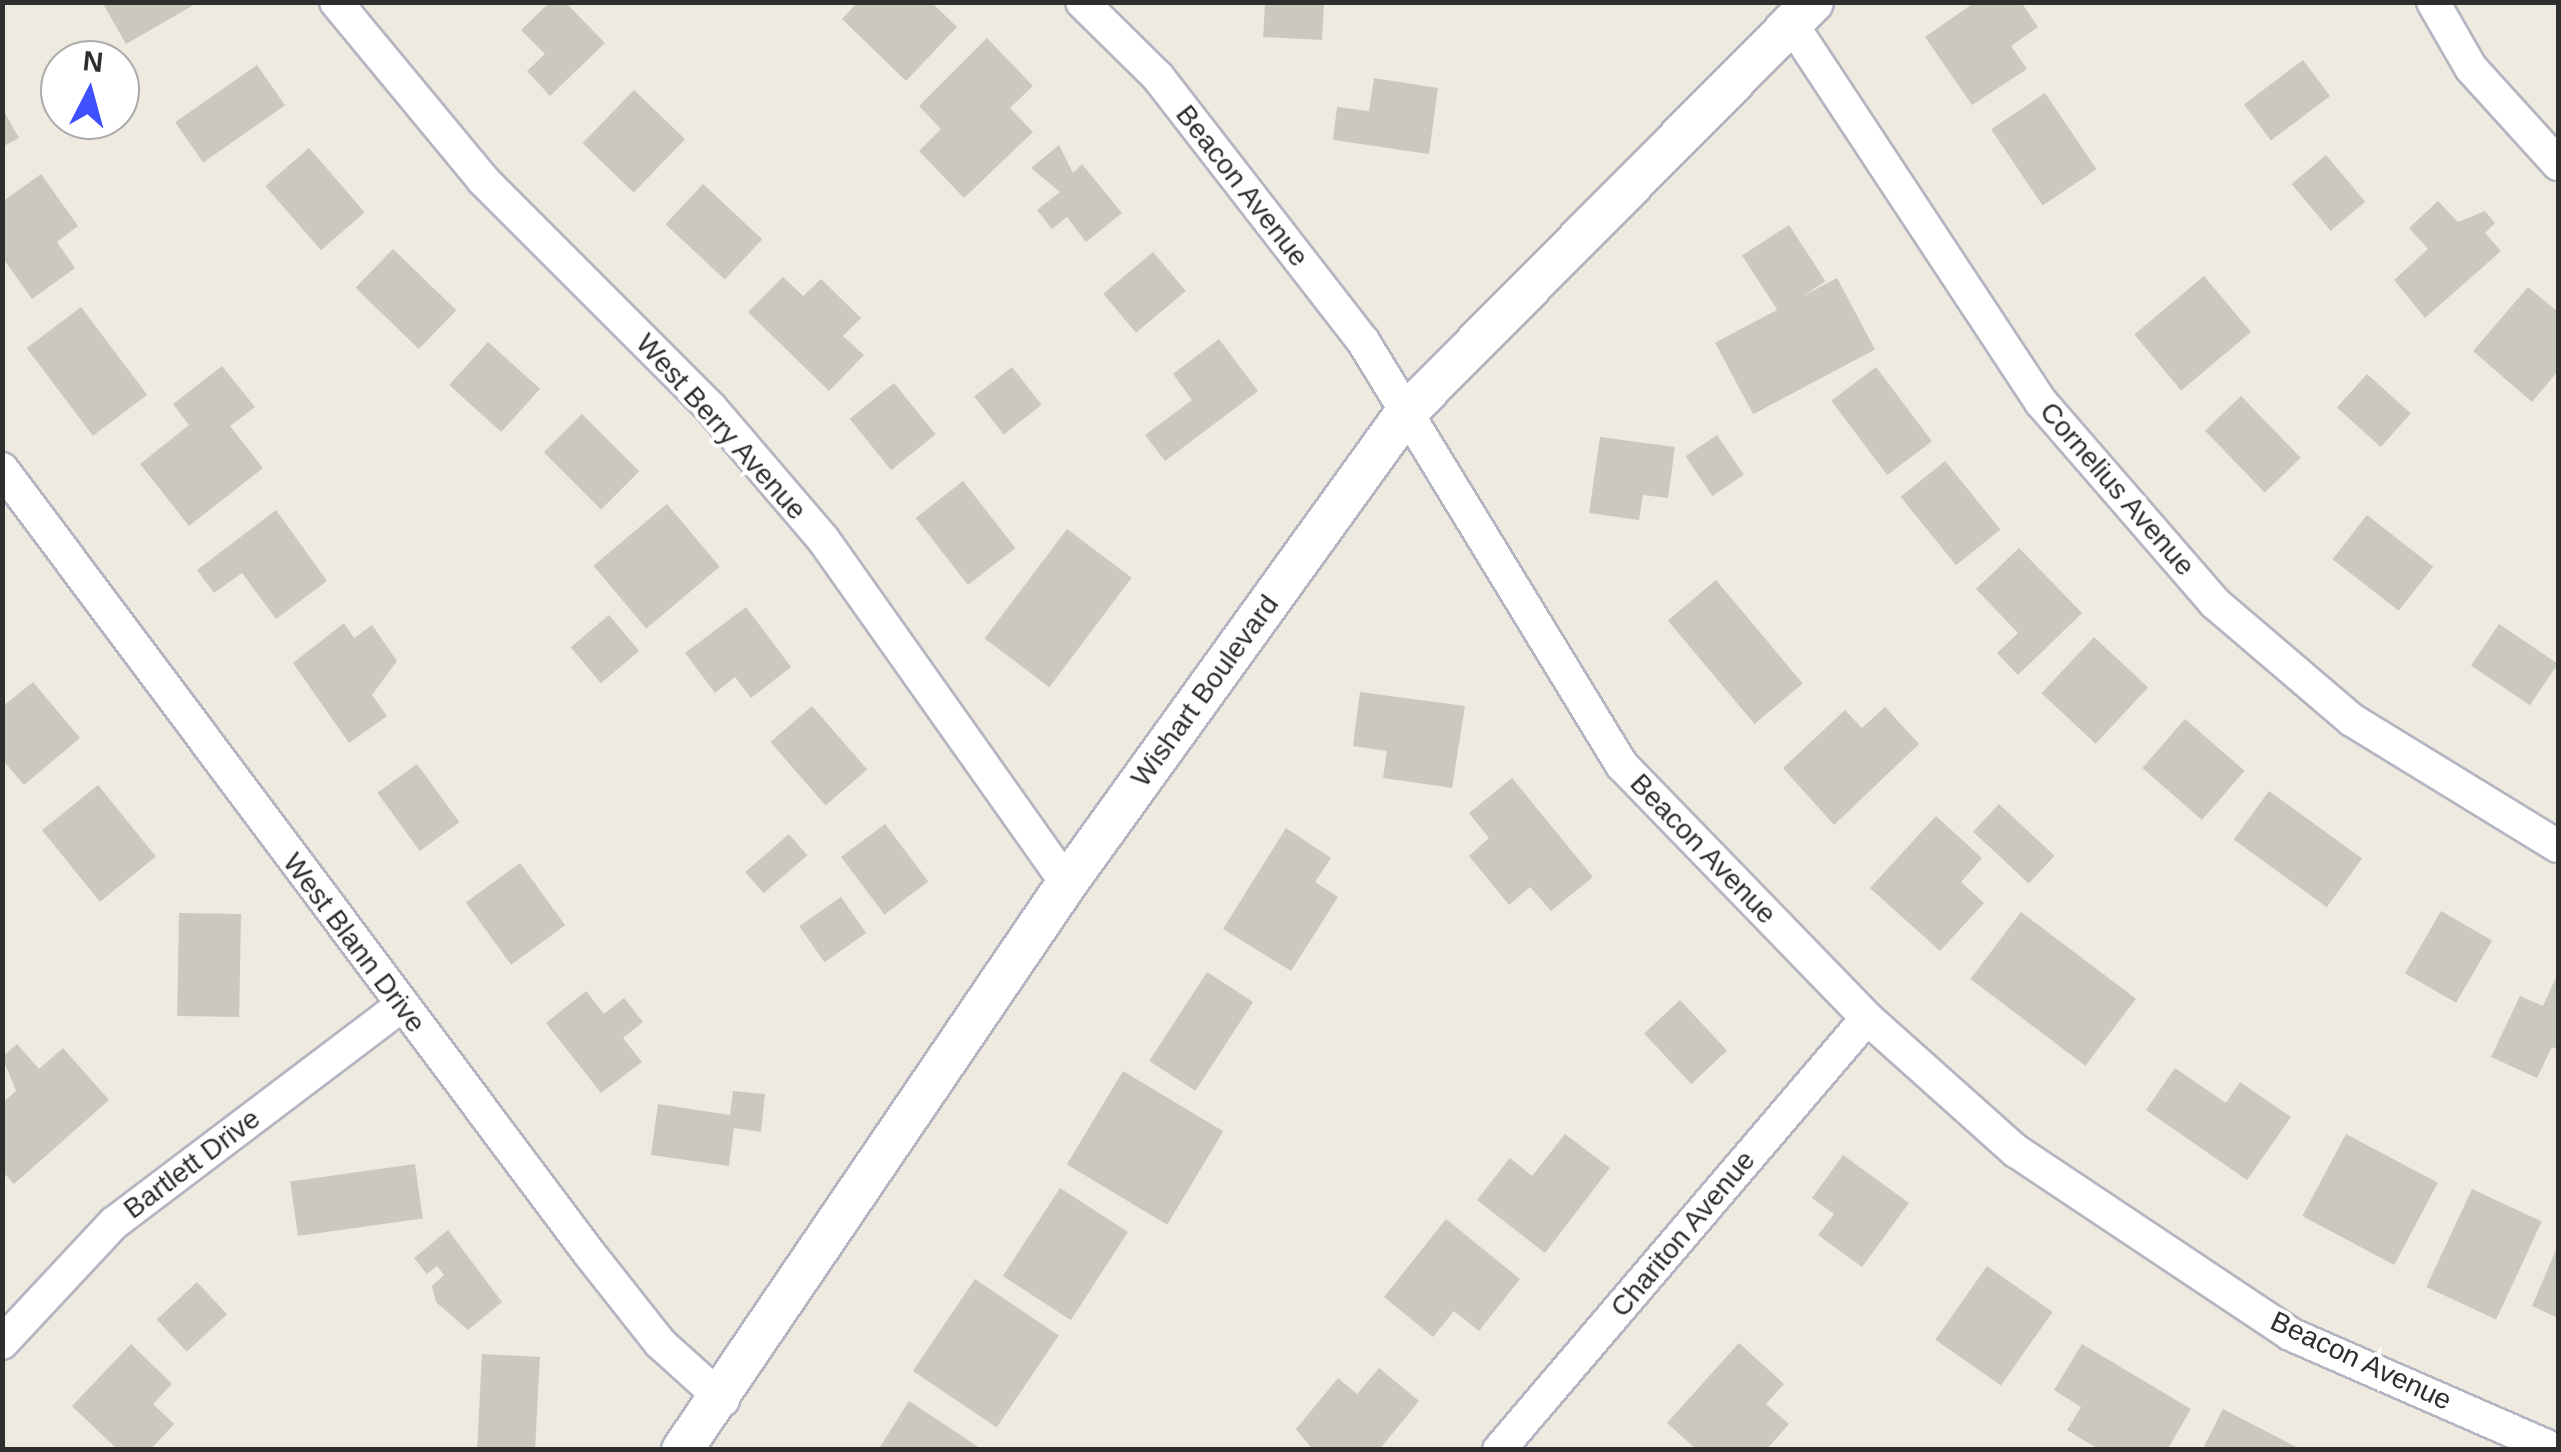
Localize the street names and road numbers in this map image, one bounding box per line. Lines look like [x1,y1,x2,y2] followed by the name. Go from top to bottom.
[1168,98,1316,274] street label: Beacon Avenue
[628,327,814,527] street label: West Berry Avenue
[2032,395,2202,583] street label: Cornelius Avenue
[1124,589,1286,793] street label: Wishart Boulevard
[1622,766,1784,932] street label: Beacon Avenue
[276,847,432,1039] street label: West Blann Drive
[117,1102,267,1226] street label: Bartlett Drive
[1603,1144,1763,1324] street label: Chariton Avenue
[2265,1304,2457,1418] street label: Beacon Avenue

